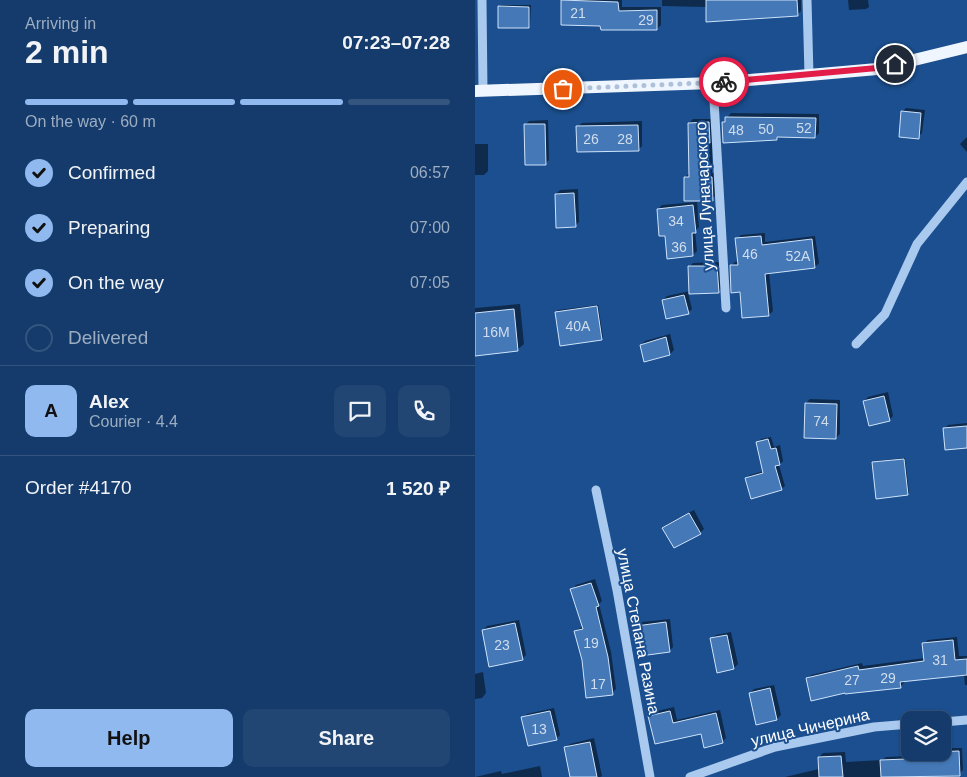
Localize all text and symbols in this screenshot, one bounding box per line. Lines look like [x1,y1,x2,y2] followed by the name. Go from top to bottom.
[570,5,586,21] house number: 21
[638,12,654,28] house number: 29
[25,15,96,32] text: Arriving in
[342,32,450,53] text: 07:23–07:28
[25,34,109,70] text: 2 min
[874,43,916,85] pin
[881,50,909,78] icon: home
[699,57,749,107] courier
[542,68,584,110] pin
[710,68,738,96] icon: bike
[549,75,577,103] icon: bag
[25,113,156,130] text: On the way · 60 m
[796,120,812,136] house number: 52
[692,121,717,271] street label: улица Луначарского
[758,121,774,137] house number: 50
[728,122,744,138] house number: 48
[583,131,599,147] house number: 26
[617,131,633,147] house number: 28
[25,159,53,187] icon: check
[68,162,156,183] text: Confirmed
[410,164,450,181] text: 06:57
[668,213,684,229] house number: 34
[25,214,53,242] icon: check
[68,217,150,238] text: Preparing
[410,219,450,236] text: 07:00
[671,239,687,255] house number: 36
[742,246,758,262] house number: 46
[786,248,811,264] house number: 52А
[25,269,53,297] icon: check
[68,272,164,293] text: On the way
[410,274,450,291] text: 07:05
[566,318,591,334] house number: 40А
[482,324,510,340] house number: 16М
[68,327,148,348] text: Delivered
[334,385,386,437] button: chat
[398,385,450,437] button: phone
[89,391,129,412] text: Alex
[44,400,58,421] text: A
[89,413,178,430] text: Courier · 4.4
[813,413,829,429] house number: 74
[25,477,132,498] text: Order #4170
[386,478,450,499] text: 1 520 ₽
[614,547,663,716] street label: улица Степана Разина
[583,635,599,651] house number: 19
[494,637,510,653] house number: 23
[932,652,948,668] house number: 31
[880,670,896,686] house number: 29
[844,672,860,688] house number: 27
[590,676,606,692] house number: 17
[749,706,871,749] street label: улица Чичерина
[25,709,233,767] button: Help
[243,709,450,767] button: Share
[901,711,951,761] map controls
[901,711,951,761] button: layers
[531,721,547,737] house number: 13

